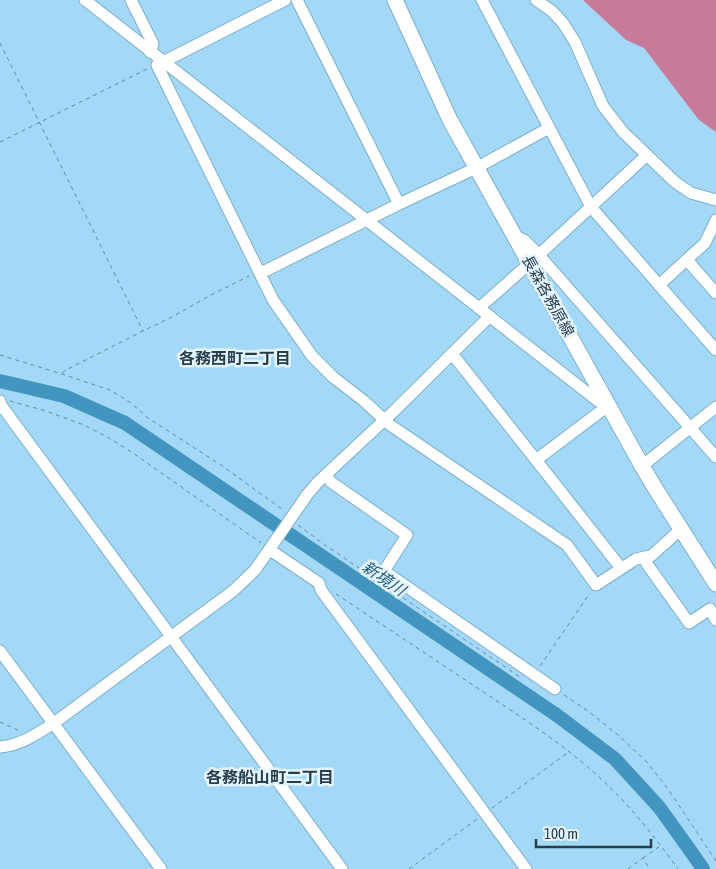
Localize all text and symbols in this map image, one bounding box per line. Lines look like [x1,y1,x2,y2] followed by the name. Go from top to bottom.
[519,252,578,339] street label: 長森各務原線
[179,349,291,367] district label: 各務西町二丁目
[359,557,411,600] water label: 新境川
[206,768,334,786] district label: 各務船山町二丁目
[536,816,651,848] scale bar
[544,825,578,842] text: 100 m

